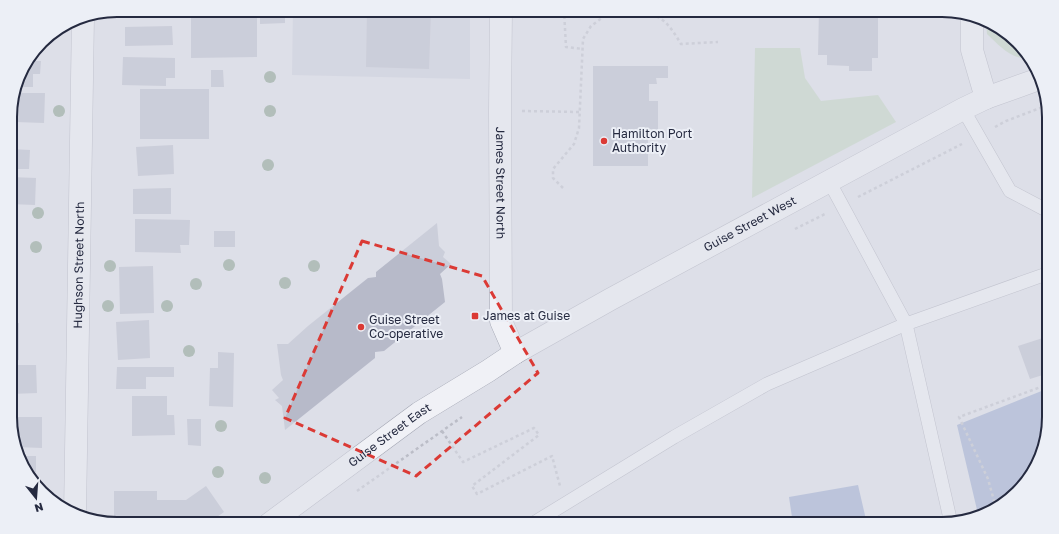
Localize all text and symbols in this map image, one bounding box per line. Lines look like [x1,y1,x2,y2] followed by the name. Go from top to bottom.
[612,126,693,155] place label: Hamilton Port Authority
[493,127,509,239] street label: James Street North
[599,136,609,146] marker: Hamilton Port Authority
[701,192,799,255] street label: Guise Street West
[70,201,87,329] street label: Hughson Street North
[483,308,570,323] place label: James at Guise
[470,311,480,321] marker: James at Guise
[369,312,443,341] place label: Guise Street Co-operative
[356,322,366,332] marker: Guise Street Co-operative
[345,399,434,470] street label: Guise Street East
[16,478,56,518] north arrow
[33,501,45,515] text: N

